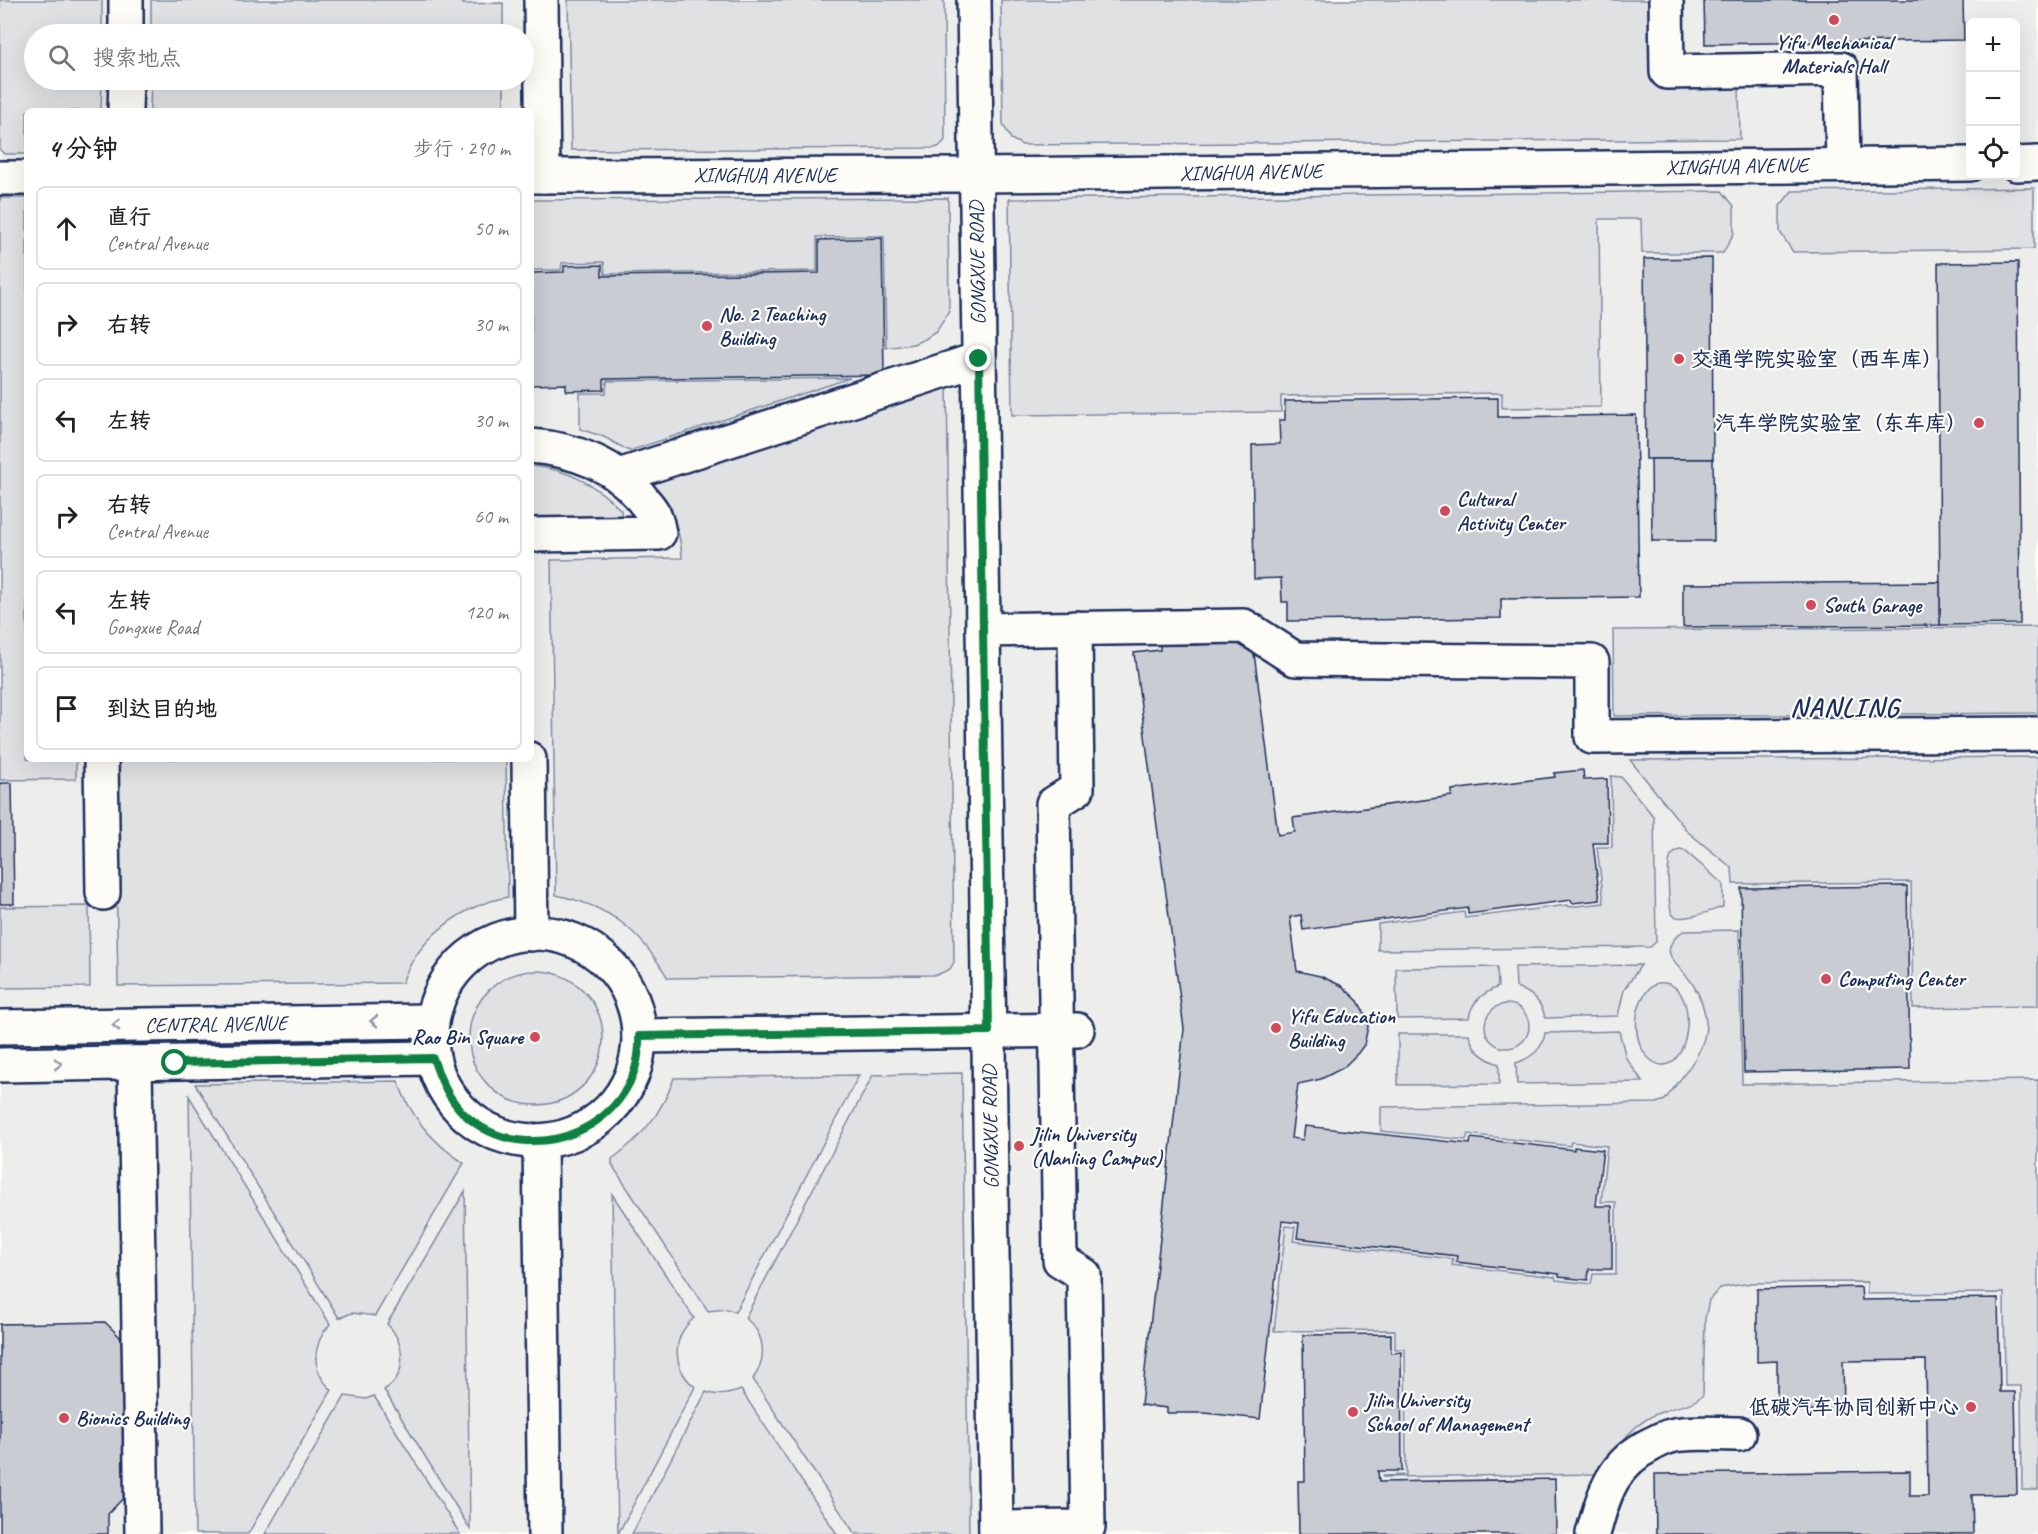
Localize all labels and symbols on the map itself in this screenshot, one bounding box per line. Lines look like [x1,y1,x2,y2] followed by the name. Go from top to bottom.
[1827,13,1841,27] marker: Yifu Mechanical Materials Hall
[1776,29,1897,79] place label: Yifu Mechanical Materials Hall
[1665,152,1811,180] street label: XINGHUA AVENUE
[1179,158,1325,186] street label: XINGHUA AVENUE
[694,162,839,188] street label: XINGHUA AVENUE
[963,199,991,325] street label: GONGXUE ROAD
[719,301,827,351] place label: No. 2 Teaching Building
[700,319,714,333] marker: No. 2 Teaching Building
[965,345,991,371] route end
[1691,346,1943,372] place label: 交通学院实验室（西车库）
[1672,352,1686,366] marker: 交通学院实验室（西车库）
[1715,410,1967,436] place label: 汽车学院实验室（东车库）
[1972,416,1986,430] marker: 汽车学院实验室（东车库）
[1457,486,1567,537] place label: Cultural Activity Center
[1438,504,1452,518] marker: Cultural Activity Center
[1823,592,1923,618] place label: South Garage
[1804,598,1818,612] marker: South Garage
[1790,690,1902,724] district label: NANLING
[1838,966,1967,992] place label: Computing Center
[1819,972,1833,986] marker: Computing Center
[1288,1003,1396,1053] place label: Yifu Education Building
[145,1010,290,1038] street label: CENTRAL AVENUE
[369,1015,378,1028] one-way arrow
[111,1019,120,1031] one-way arrow
[1269,1021,1283,1035] marker: Yifu Education Building
[412,1024,525,1050] place label: Rao Bin Square
[528,1030,542,1044] marker: Rao Bin Square
[161,1049,187,1075] route start
[54,1058,63,1070] one-way arrow
[976,1063,1004,1189] street label: GONGXUE ROAD
[1029,1121,1164,1171] place label: Jilin University (Nanling Campus)
[1012,1139,1026,1153] marker: Jilin University (Nanling Campus)
[1363,1387,1532,1437] place label: Jilin University School of Management
[1749,1394,1959,1420] place label: 低碳汽车协同创新中心
[1964,1400,1978,1414] marker: 低碳汽车协同创新中心
[76,1405,190,1431] place label: Bionics Building
[1346,1405,1360,1419] marker: Jilin University School of Management
[57,1411,71,1425] marker: Bionics Building

